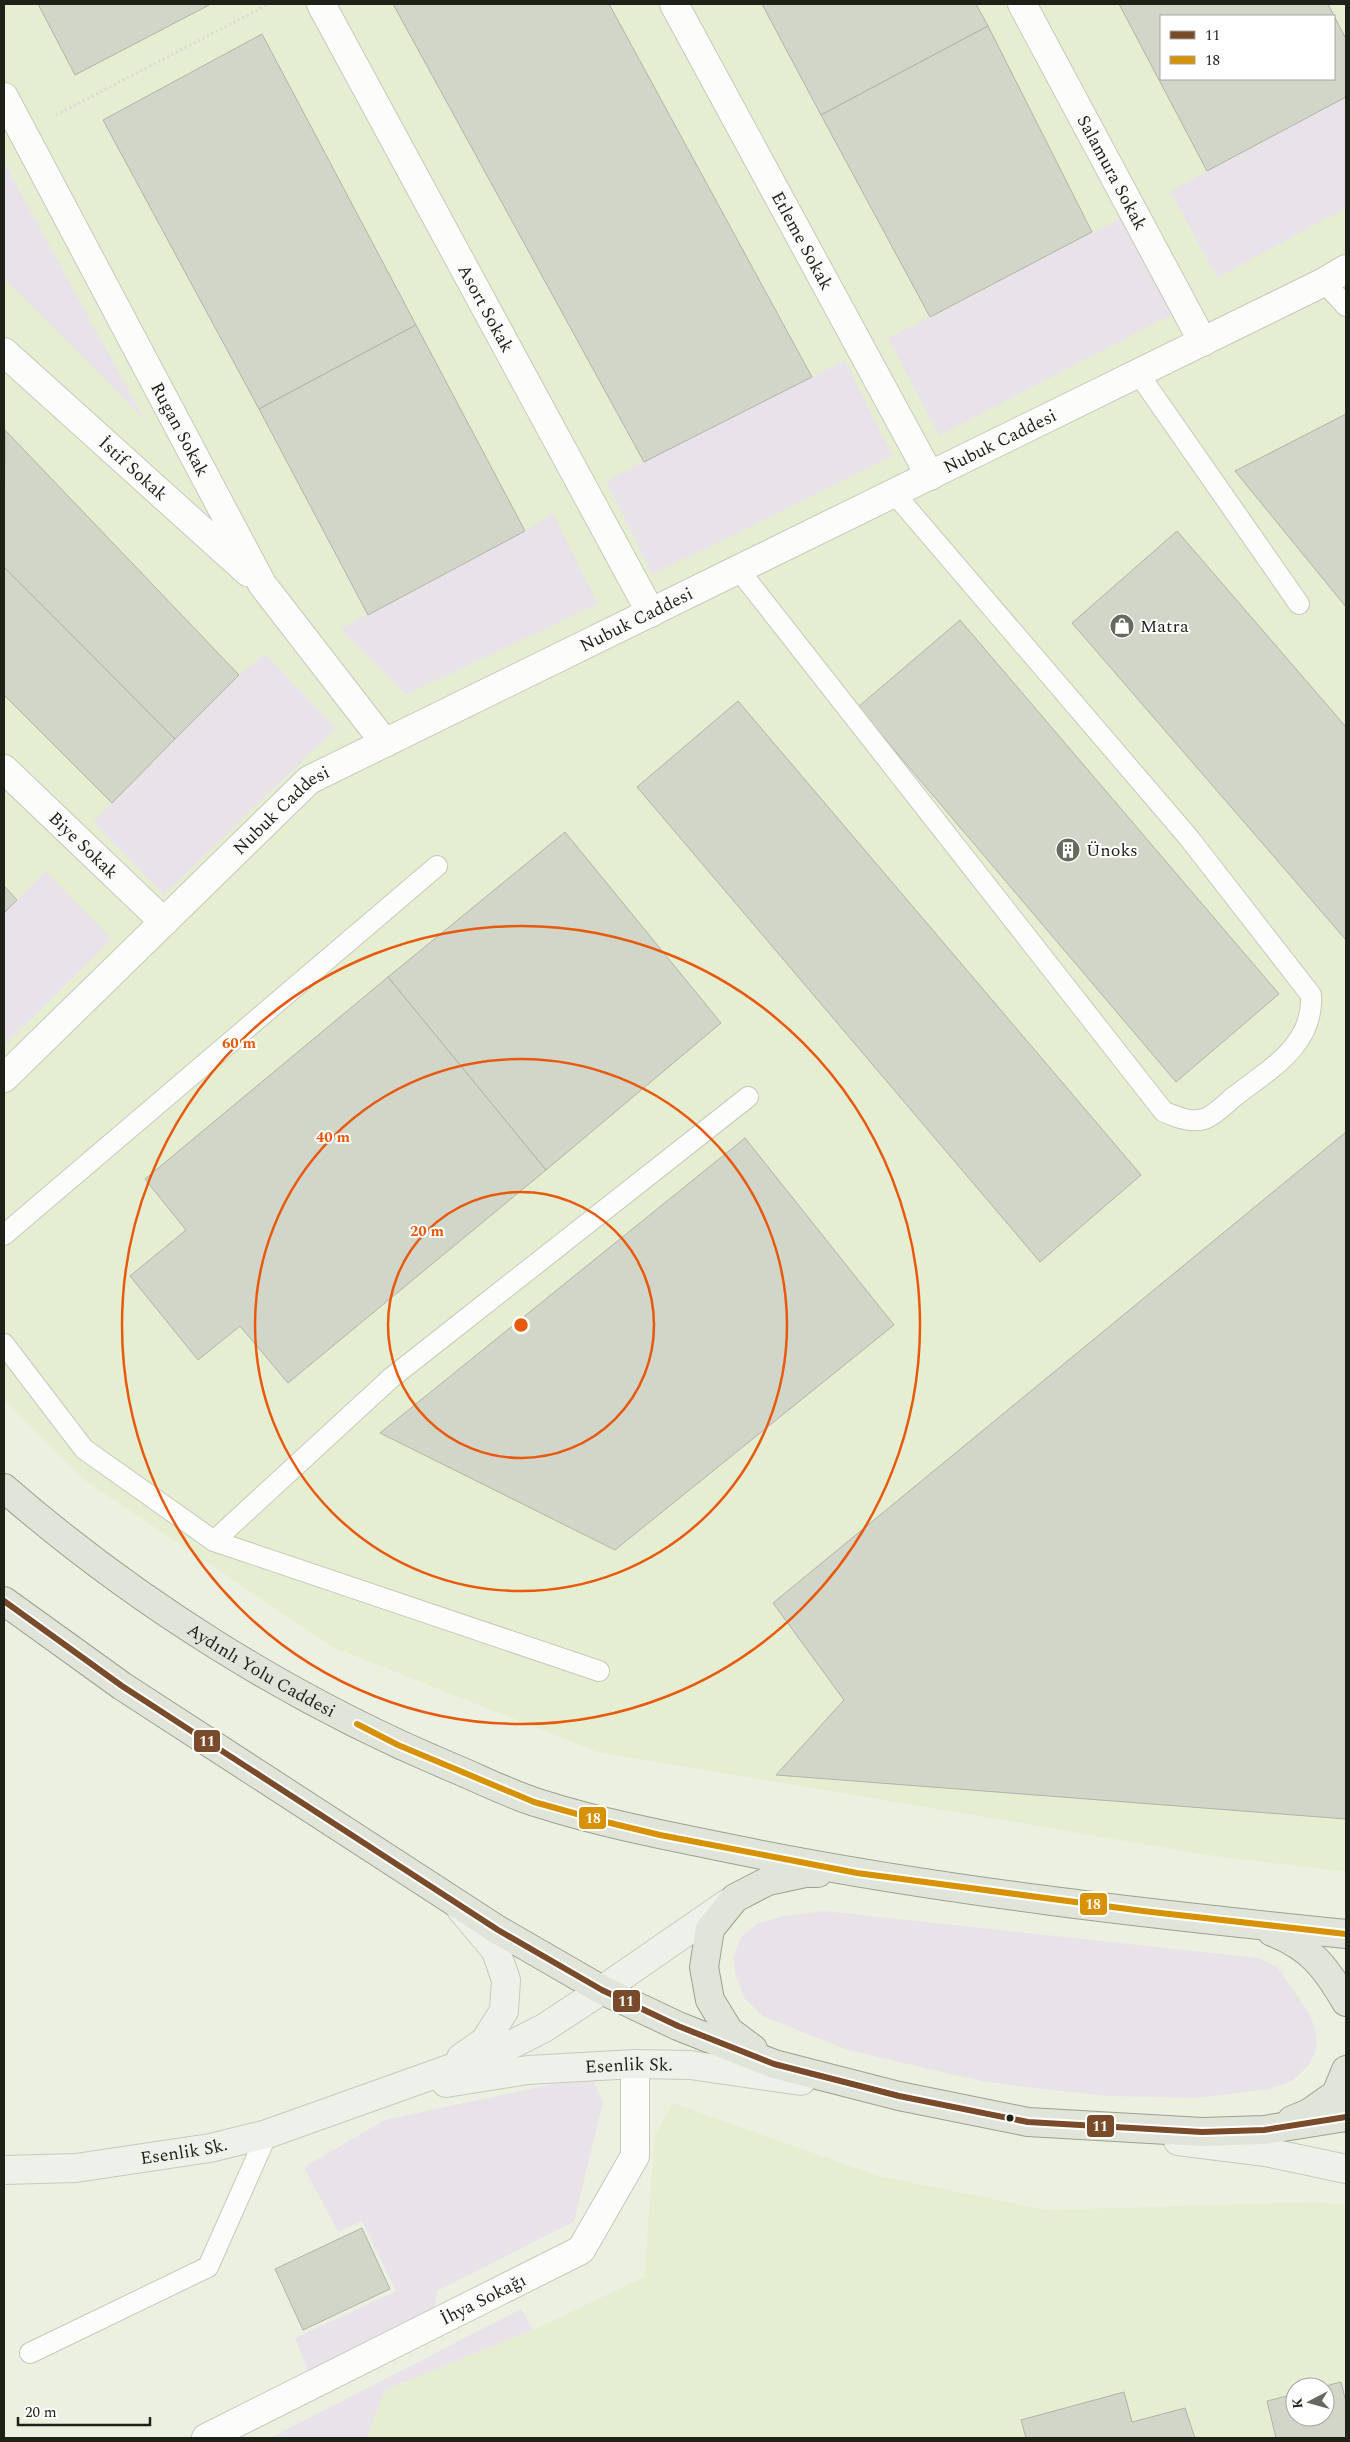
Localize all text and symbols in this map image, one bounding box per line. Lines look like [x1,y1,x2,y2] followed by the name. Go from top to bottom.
[1160,15,1335,80] legend
[1205,24,1220,47] text: 11
[1205,49,1220,72] text: 18
[1070,110,1154,235] street label: Salamura Sokak
[764,186,840,295] street label: Etleme Sokak
[450,259,520,358] street label: Asort Sokak
[143,377,216,482] street label: Rugan Sokak
[939,402,1061,481] street label: Nubuk Caddesi
[92,430,174,508] street label: İstif Sokak
[575,581,698,659] street label: Nubuk Caddesi
[1109,613,1135,639] shop icon: Matra
[1140,613,1189,640] place label: Matra
[227,759,334,861] street label: Nubuk Caddesi
[42,805,124,885] street label: Biye Sokak
[1055,837,1081,863] building icon: Ünoks
[1086,837,1138,864] place label: Ünoks
[222,1032,257,1055] text: 60 m
[316,1126,351,1149] text: 40 m
[410,1220,445,1243] text: 20 m
[512,1316,530,1334] centre of rings
[181,1617,340,1725] street label: Aydınlı Yolu Caddesi
[193,1729,221,1753] line badge: 11
[199,1731,215,1752] text: 11
[578,1806,607,1830] line badge: 18
[585,1808,601,1829] text: 18
[1079,1892,1108,1916] line badge: 18
[1085,1894,1101,1915] text: 18
[612,1989,641,2013] line badge: 11
[618,1991,634,2012] text: 11
[584,2051,673,2081] street label: Esenlik Sk.
[1005,2113,1015,2123] unlabelled marker
[1086,2114,1115,2138] line badge: 11
[1092,2116,1108,2137] text: 11
[138,2131,230,2172] street label: Esenlik Sk.
[436,2267,531,2332] street label: İhya Sokağı
[1285,2377,1335,2427] north arrow
[18,2394,150,2426] scale bar
[1287,2397,1309,2410] text: K
[25,2401,57,2424] text: 20 m

